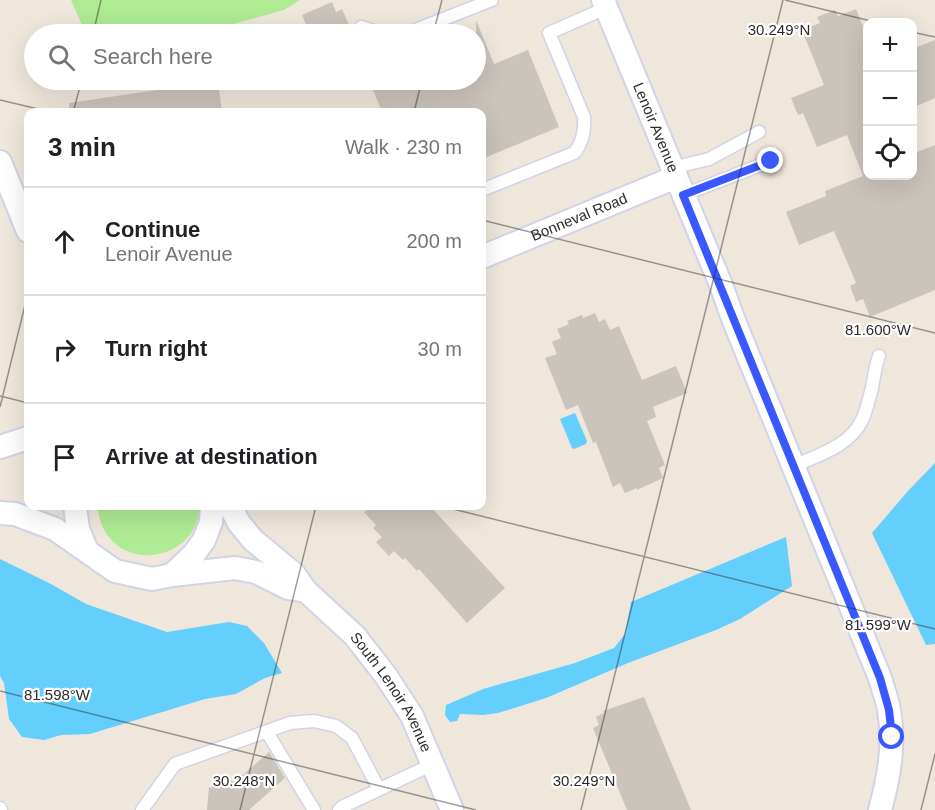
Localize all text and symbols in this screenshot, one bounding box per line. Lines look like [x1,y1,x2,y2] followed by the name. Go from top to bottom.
[863,18,917,180] map controls
[863,18,917,72] button: +
[748,21,810,38] text: 30.249°N
[24,24,486,90] search box
[45,41,78,74] icon: search
[93,44,213,69] text: Search here
[863,72,917,126] button: −
[630,80,682,175] street label: Lenoir Avenue
[863,126,917,180] button: locate
[48,132,116,162] text: 3 min
[345,136,462,158] text: Walk · 230 m
[757,147,783,173] route end
[528,189,630,244] street label: Bonneval Road
[105,217,200,242] text: Continue
[48,225,81,258] icon: ahead
[406,230,462,252] text: 200 m
[105,243,233,265] text: Lenoir Avenue
[845,321,912,338] text: 81.600°W
[48,333,81,366] icon: right
[105,336,207,361] text: Turn right
[418,338,462,360] text: 30 m
[48,441,81,474] icon: arrive
[105,444,318,469] text: Arrive at destination
[845,616,912,633] text: 81.599°W
[347,629,435,754] street label: South Lenoir Avenue
[24,686,91,703] text: 81.598°W
[878,723,904,749] route start
[213,772,275,789] text: 30.248°N
[553,772,615,789] text: 30.249°N

